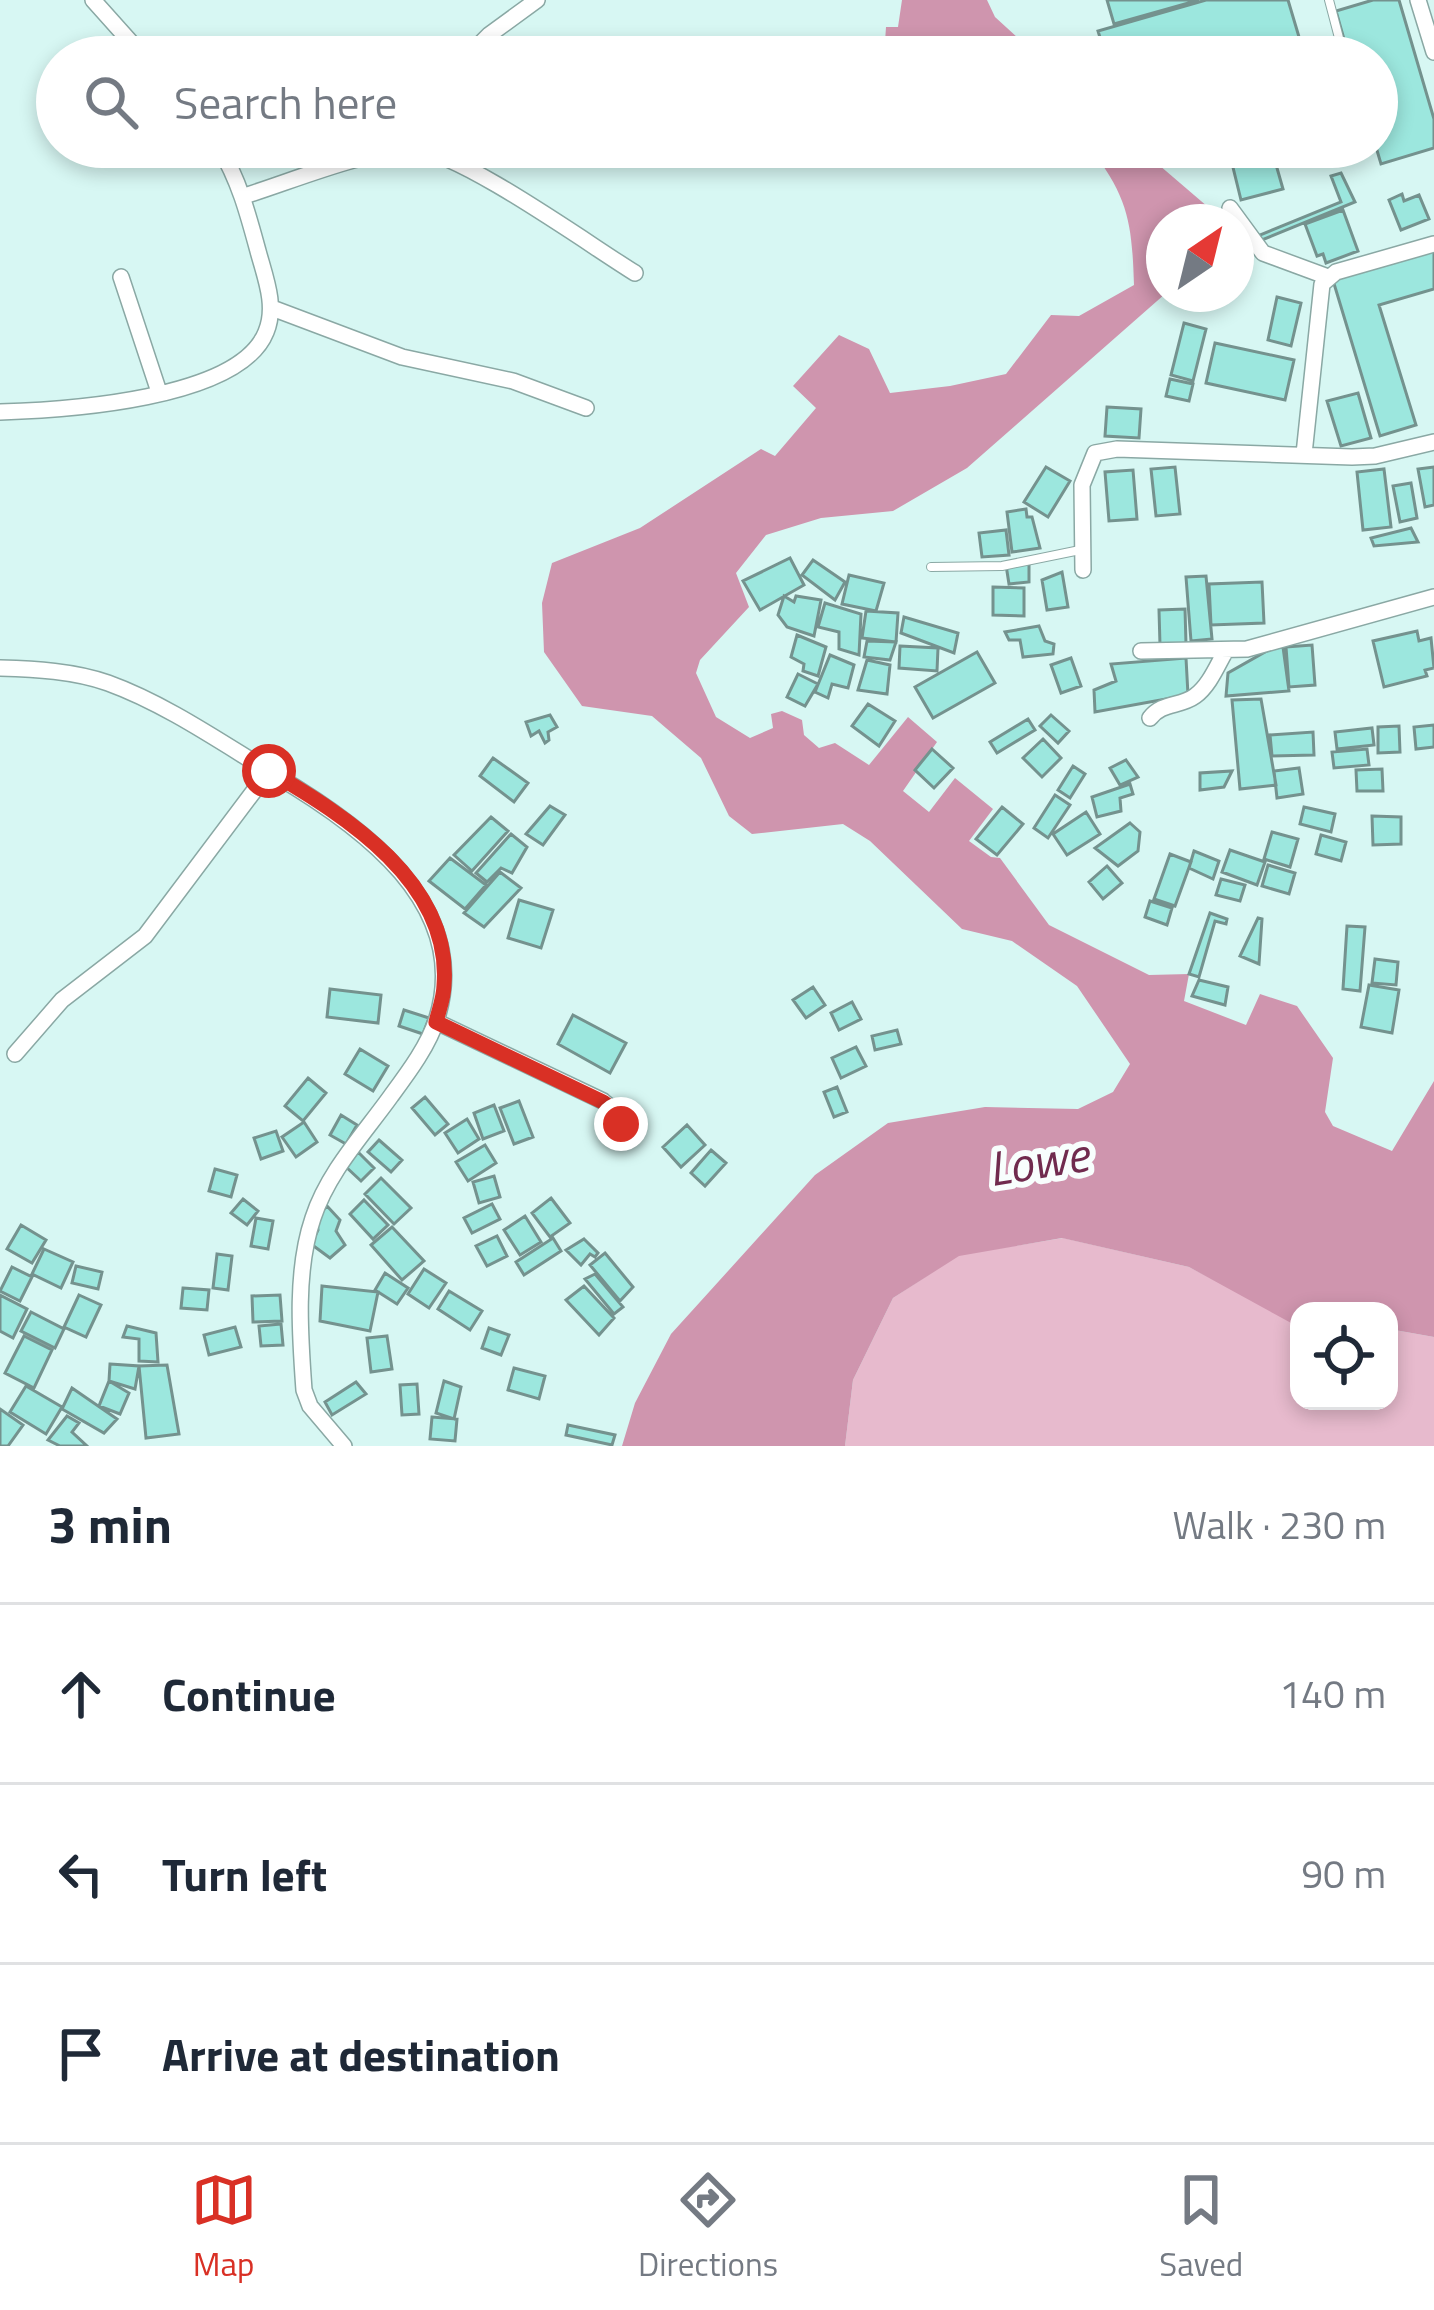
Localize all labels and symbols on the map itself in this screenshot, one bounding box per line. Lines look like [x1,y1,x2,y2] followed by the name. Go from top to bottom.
[1146,204,1254,312] north arrow
[242,744,296,798] route start
[594,1097,648,1151] route end
[983,1117,1096,1205] water label: Lowe

